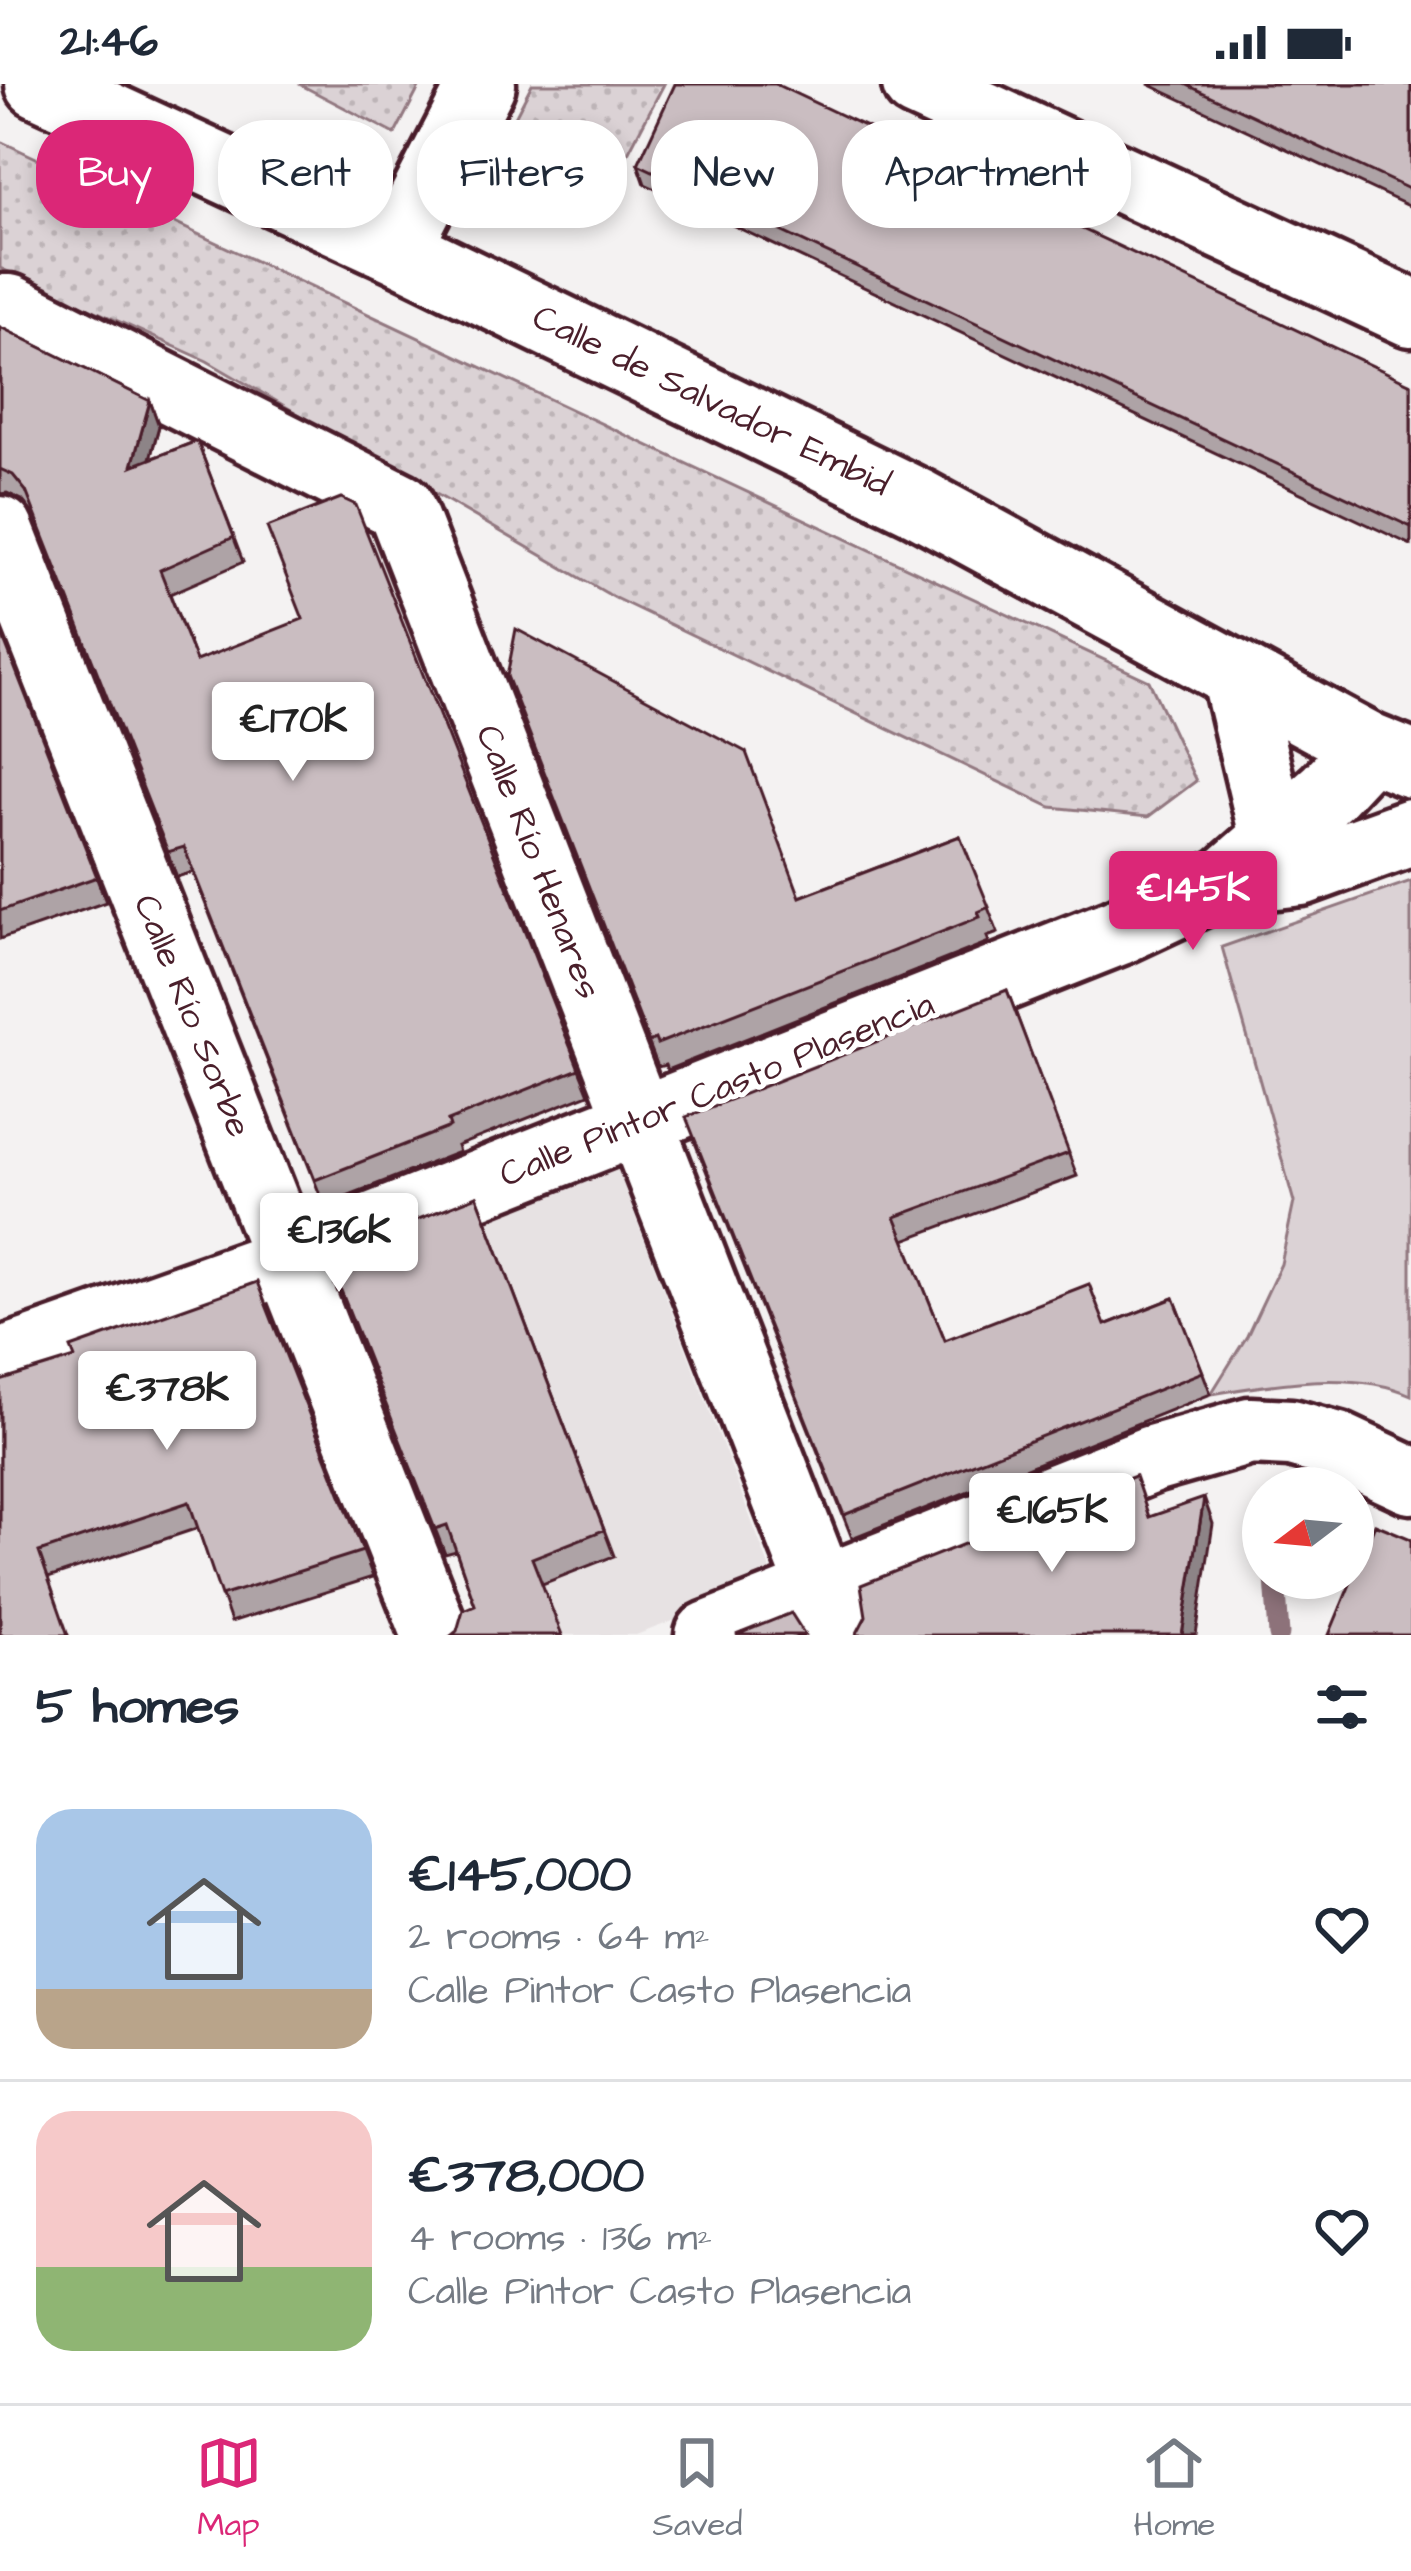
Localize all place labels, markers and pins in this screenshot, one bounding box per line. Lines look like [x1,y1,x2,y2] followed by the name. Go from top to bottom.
[209,682,377,784] pin: €170K
[1109,851,1277,953] pin: €145K
[255,1193,423,1295] pin: €136K
[83,1351,251,1453] pin: €378K
[968,1473,1136,1575] pin: €165K

